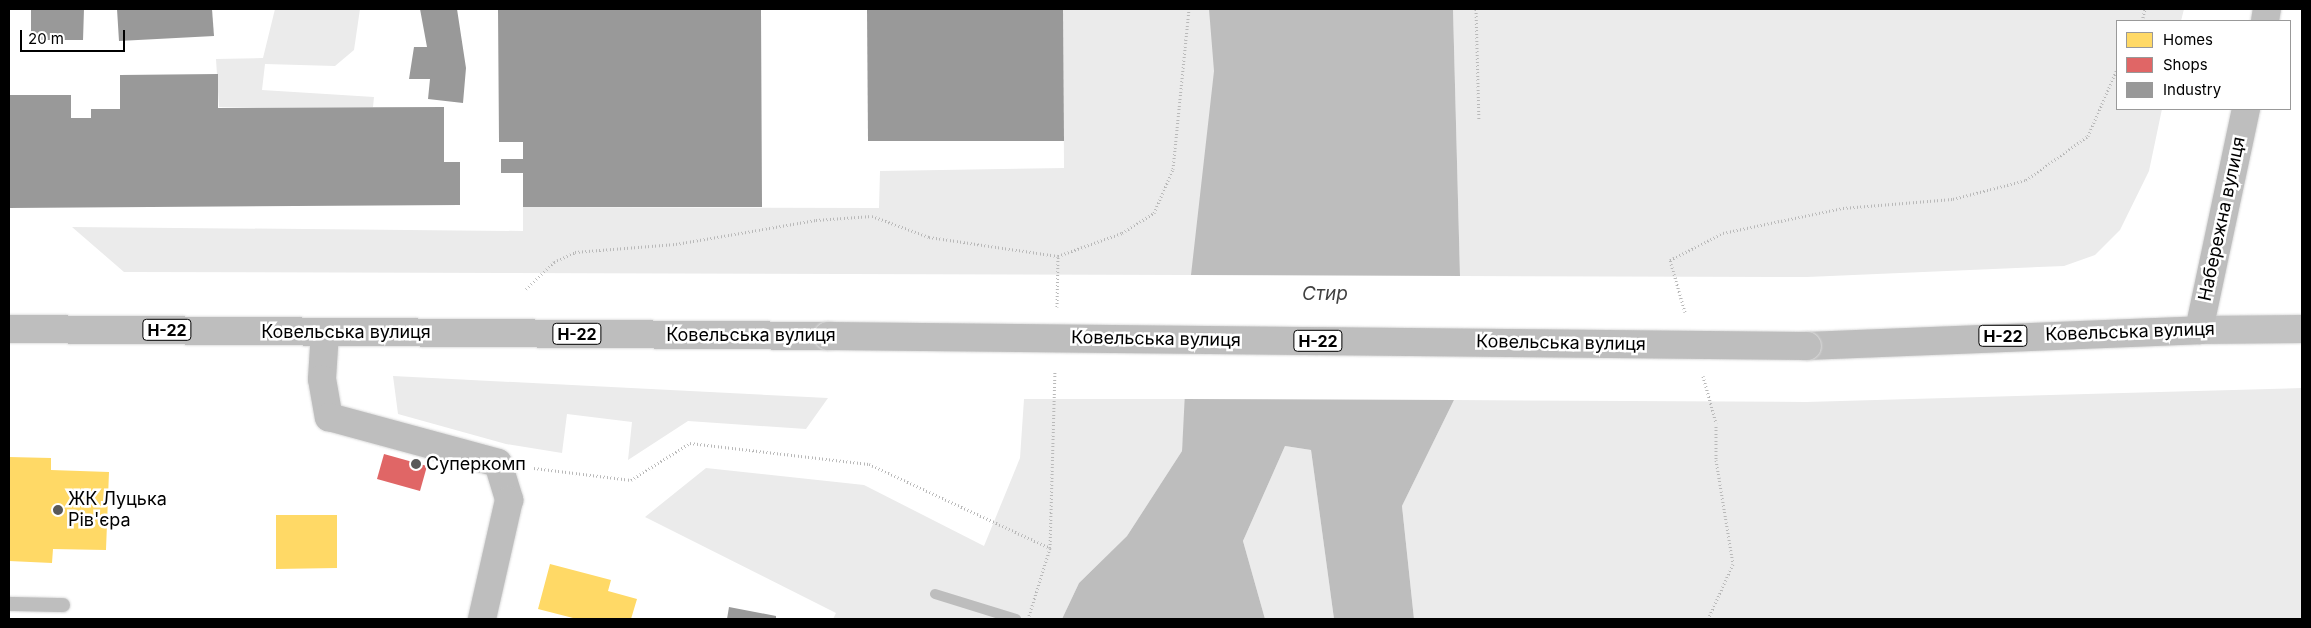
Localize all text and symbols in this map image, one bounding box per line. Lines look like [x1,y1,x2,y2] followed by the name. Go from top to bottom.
[22,20,128,52] scale bar
[2116,20,2291,110] legend
[28,29,64,48] text: 20 m
[2163,30,2213,49] text: Homes
[2163,55,2208,74] text: Shops
[2163,80,2221,99] text: Industry
[2194,135,2250,303] street label: Набережна вулиця
[1302,283,1348,305] water label: Стир
[142,316,192,344] road number: Н-22
[2045,318,2215,346] street label: Ковельська вулиця
[552,320,602,348] road number: Н-22
[261,321,431,343] street label: Ковельська вулиця
[1978,322,2028,350] road number: Н-22
[666,324,836,346] street label: Ковельська вулиця
[1071,327,1241,351] street label: Ковельська вулиця
[1293,328,1343,354] road number: Н-22
[1476,331,1646,355] street label: Ковельська вулиця
[426,453,526,475] place label: Суперкомп
[410,458,422,470] marker: Суперкомп
[68,489,167,532] place label: ЖК Луцька Рів'єра
[52,504,64,516] marker: ЖК Луцька Рів'єра

